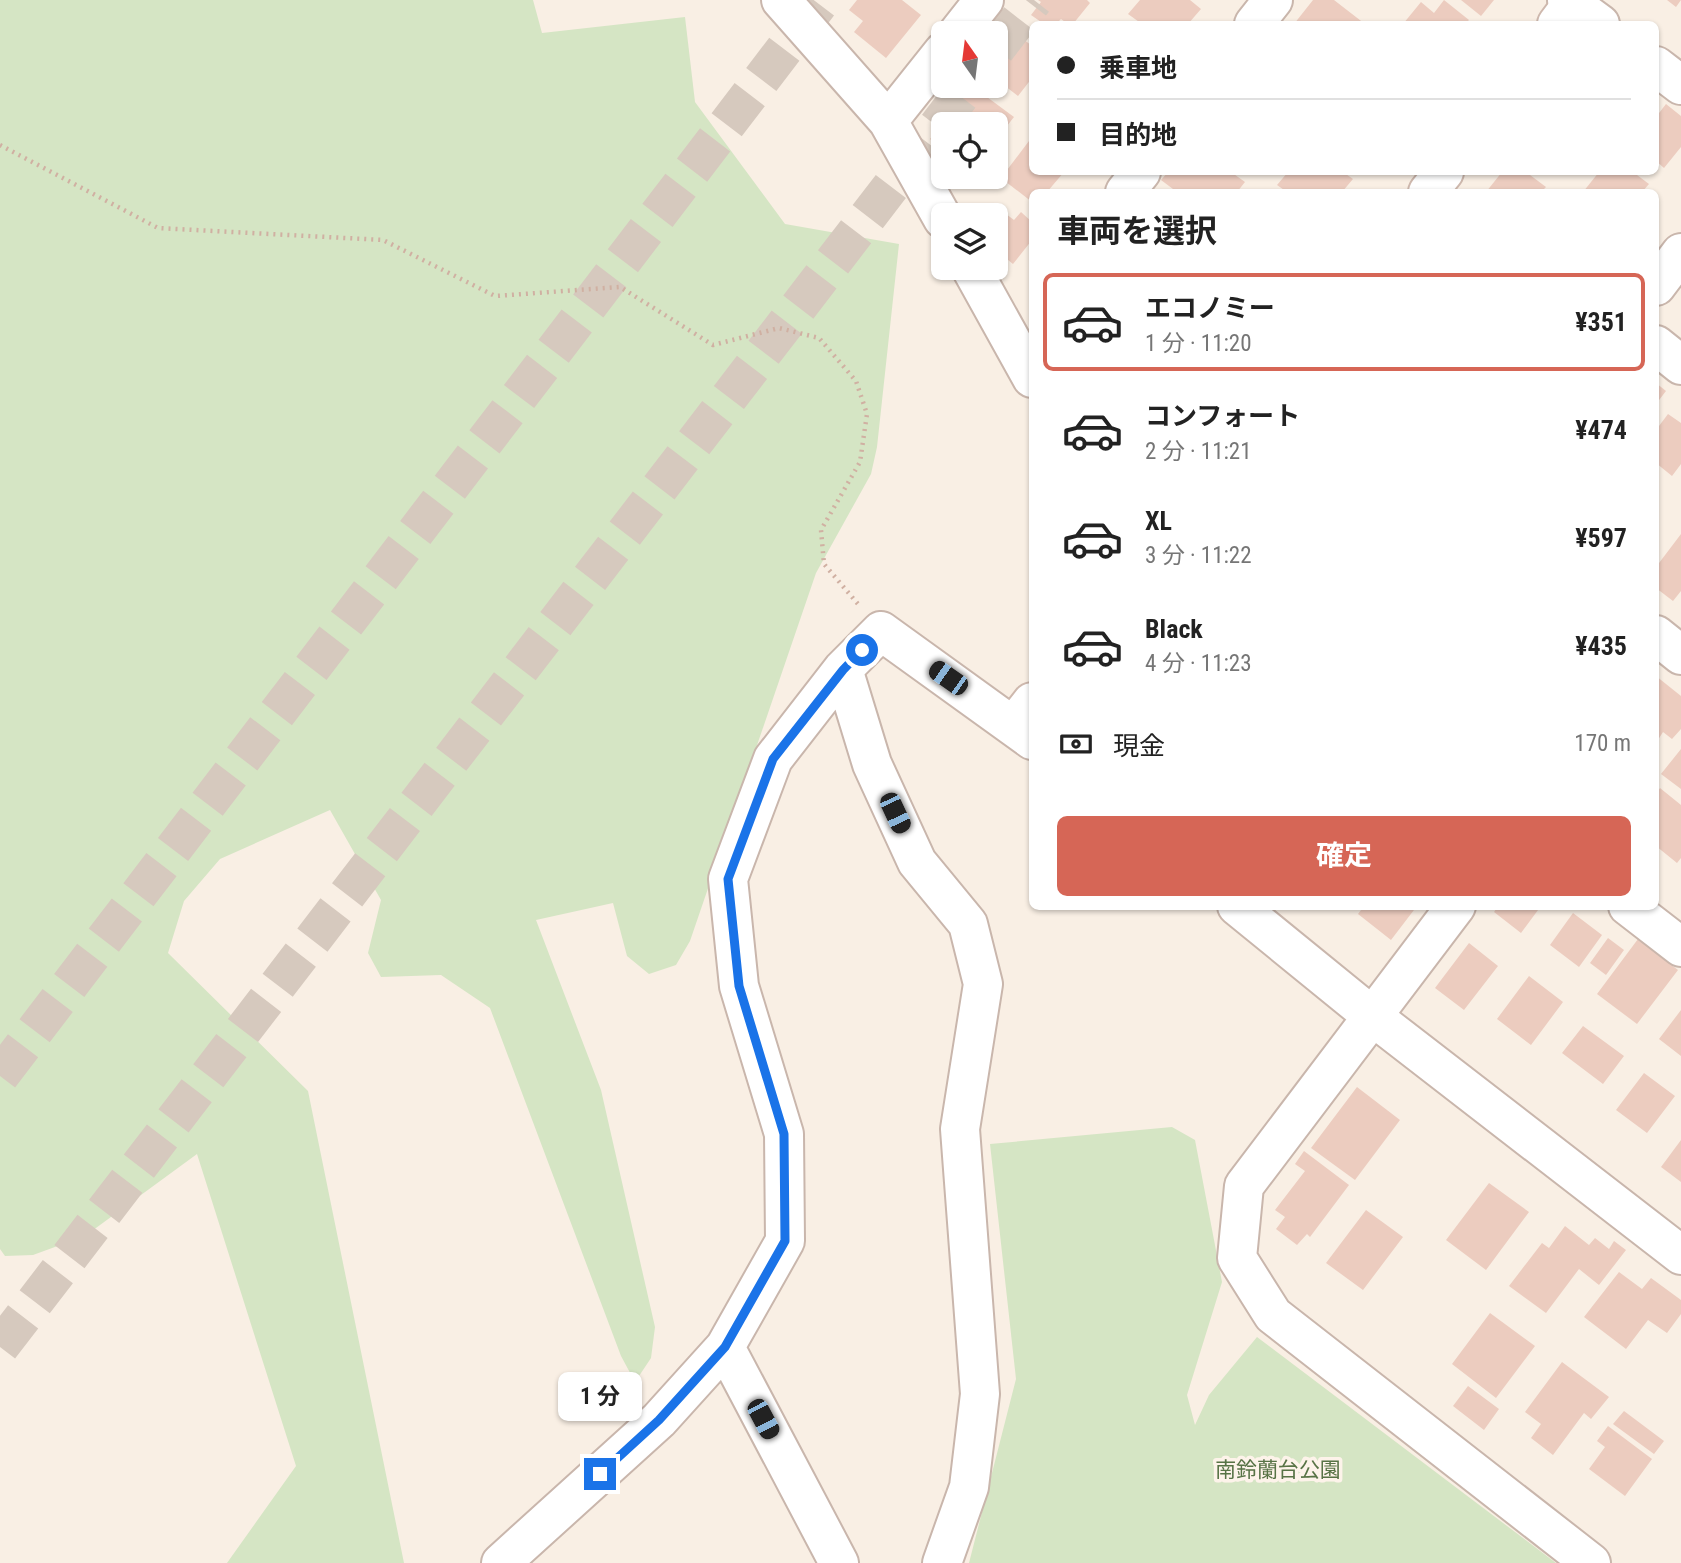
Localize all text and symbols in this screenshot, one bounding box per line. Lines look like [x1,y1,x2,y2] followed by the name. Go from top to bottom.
[931,21,1008,98] north arrow
[931,21,1008,280] map controls
[1099,53,1177,83] text: 乗車地
[931,112,1008,189] button: locate
[1099,120,1177,150] text: 目的地
[931,203,1008,280] button: layers
[1057,212,1217,250] text: 車両を選択
[1061,291,1124,354] icon: car
[1145,293,1275,323] text: エコノミー
[1575,307,1627,337] text: ¥351
[1145,330,1252,357] text: 1 分 · 11:20
[1061,399,1124,462] icon: car
[1145,401,1300,431] text: コンフォート
[1575,415,1627,445] text: ¥474
[1145,438,1252,465] text: 2 分 · 11:21
[1145,506,1172,536] text: XL
[1061,507,1124,570] icon: car
[1575,523,1627,553] text: ¥597
[1145,542,1252,569] text: 3 分 · 11:22
[1145,614,1203,644] text: Black
[1061,615,1124,678] icon: car
[1575,631,1627,661] text: ¥435
[846,634,878,666] route start
[1145,650,1252,677] text: 4 分 · 11:23
[925,657,972,699] car
[1057,725,1095,763] icon: cash
[1574,730,1631,757] text: 170 m
[1113,731,1165,761] text: 現金
[877,790,914,836] car
[1057,816,1631,896] button: 確定
[558,1372,642,1422] callout: 1 分
[580,1383,620,1410] text: 1 分
[744,1396,783,1442] car
[584,1458,616,1490] route end
[1215,1458,1341,1482] park label: 南鈴蘭台公園

